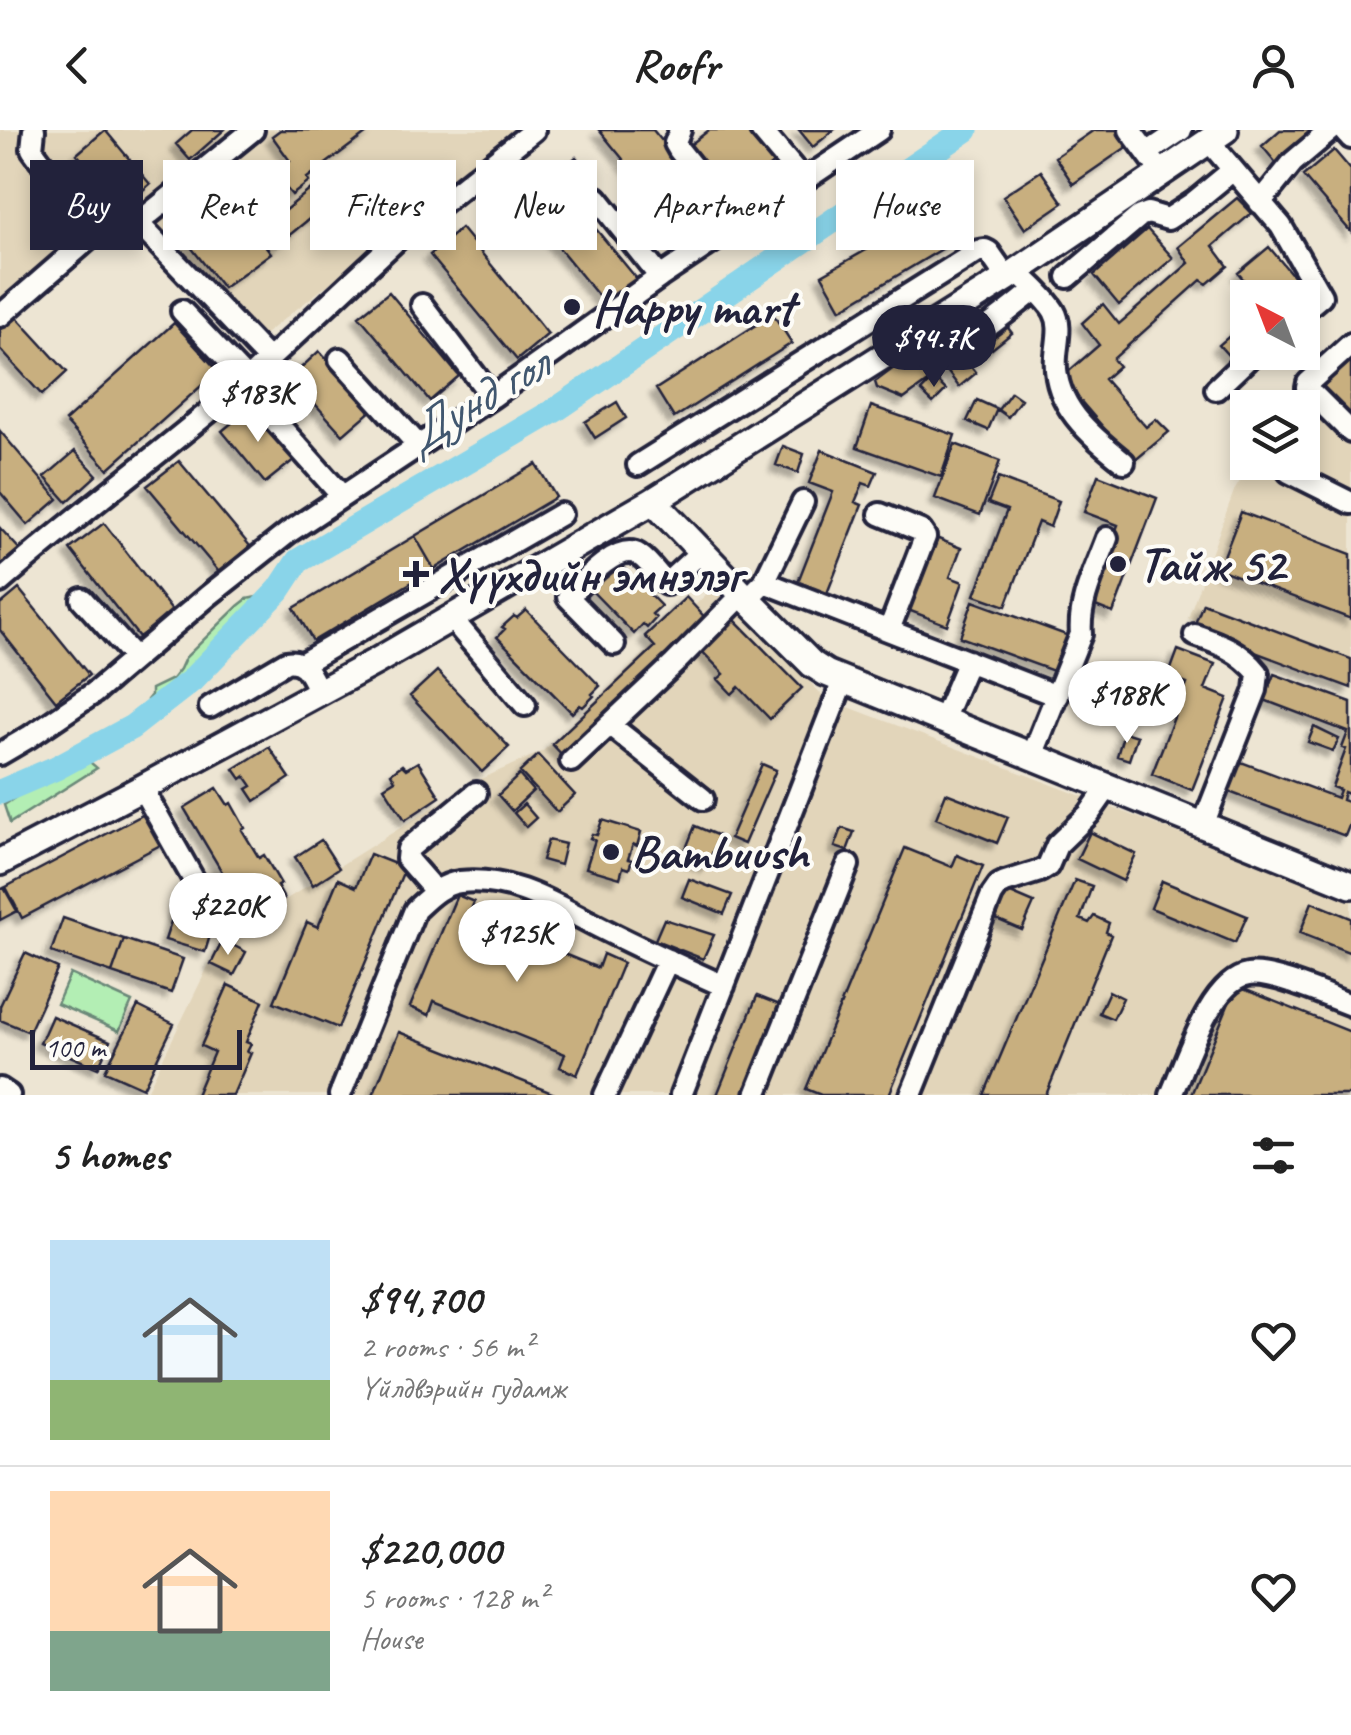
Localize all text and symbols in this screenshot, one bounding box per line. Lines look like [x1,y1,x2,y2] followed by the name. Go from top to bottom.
[632,37,719,94] text: Roofr
[50,38,105,93] icon: back
[1246,38,1301,93] icon: person
[30,160,143,250] chip: Buy
[163,160,290,250] chip: Rent
[310,160,456,250] chip: Filters
[476,160,597,250] chip: New
[617,160,816,250] chip: Apartment
[836,160,974,250] chip: House
[592,276,801,339] place label: Happy mart
[1230,280,1320,370] north arrow
[1230,280,1320,480] map controls
[561,296,583,318] marker: Happy mart
[853,305,1015,390] pin: $94.7K
[894,317,974,358] text: $94.7K
[392,328,566,469] water label: Дунд гол
[188,360,328,445] pin: $183K
[221,372,295,413] text: $183K
[1230,390,1320,480] button: layers
[1138,533,1289,596] place label: Тайж 52
[438,543,749,606] place label: Хүүхдийн эмнэлэг
[1107,553,1129,575] marker: Тайж 52
[403,561,429,587] marker: Хүүхдийн эмнэлэг
[1057,661,1197,746] pin: $188K
[1090,673,1164,714] text: $188K
[631,821,811,884] place label: Bambuush
[600,841,622,863] marker: Bambuush
[158,873,298,958] pin: $220K
[191,885,265,926] text: $220K
[447,900,587,985] pin: $125K
[480,912,554,953] text: $125K
[30,1025,242,1070] scale bar
[45,1030,105,1065] text: 100 m
[1246,1128,1301,1183] icon: filters
[50,1129,168,1182] text: 5 homes
[360,1273,481,1326] text: $94,700
[130,1280,250,1400] icon: home
[1246,1313,1301,1368] icon: heart
[360,1326,533,1367] text: 2 rooms · 56 m²
[360,1367,566,1408] text: Yйлдвэрийн гудамж
[360,1524,501,1577] text: $220,000
[130,1531,250,1651] icon: home
[1246,1564,1301,1619] icon: heart
[360,1577,547,1618] text: 5 rooms · 128 m²
[360,1618,422,1659] text: House

